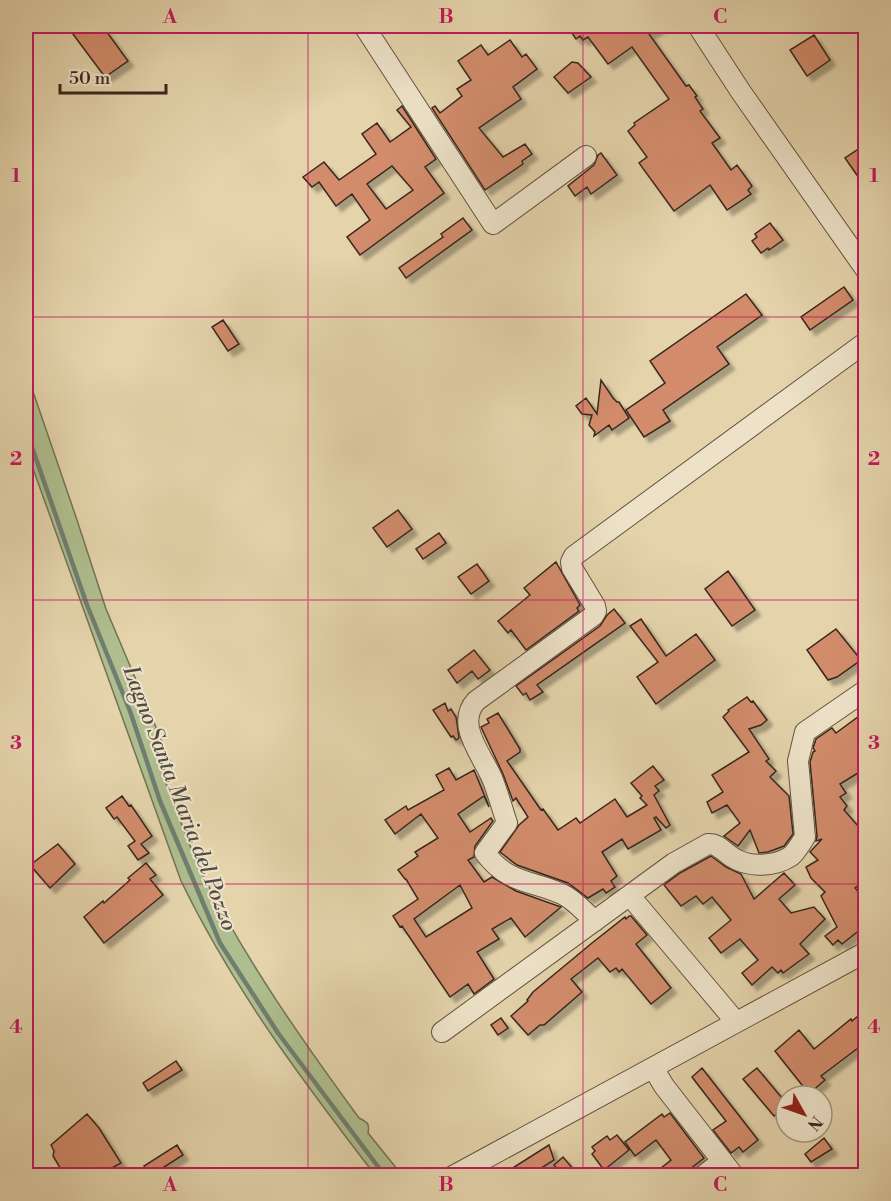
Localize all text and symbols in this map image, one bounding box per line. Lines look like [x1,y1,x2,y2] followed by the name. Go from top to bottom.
[162,5,178,30] text: A
[438,5,454,30] text: B
[713,5,727,30] text: C
[60,57,166,95] scale bar
[69,67,111,90] text: 50 m
[11,164,21,189] text: 1
[869,164,879,189] text: 1
[10,447,22,472] text: 2
[868,447,880,472] text: 2
[116,661,243,935] water label: Lagno Santa Maria del Pozzo
[10,731,22,756] text: 3
[868,731,880,756] text: 3
[9,1015,23,1040] text: 4
[867,1015,881,1040] text: 4
[774,1084,834,1144] north arrow
[803,1112,826,1135] text: N
[162,1173,178,1198] text: A
[438,1173,454,1198] text: B
[713,1173,727,1198] text: C

